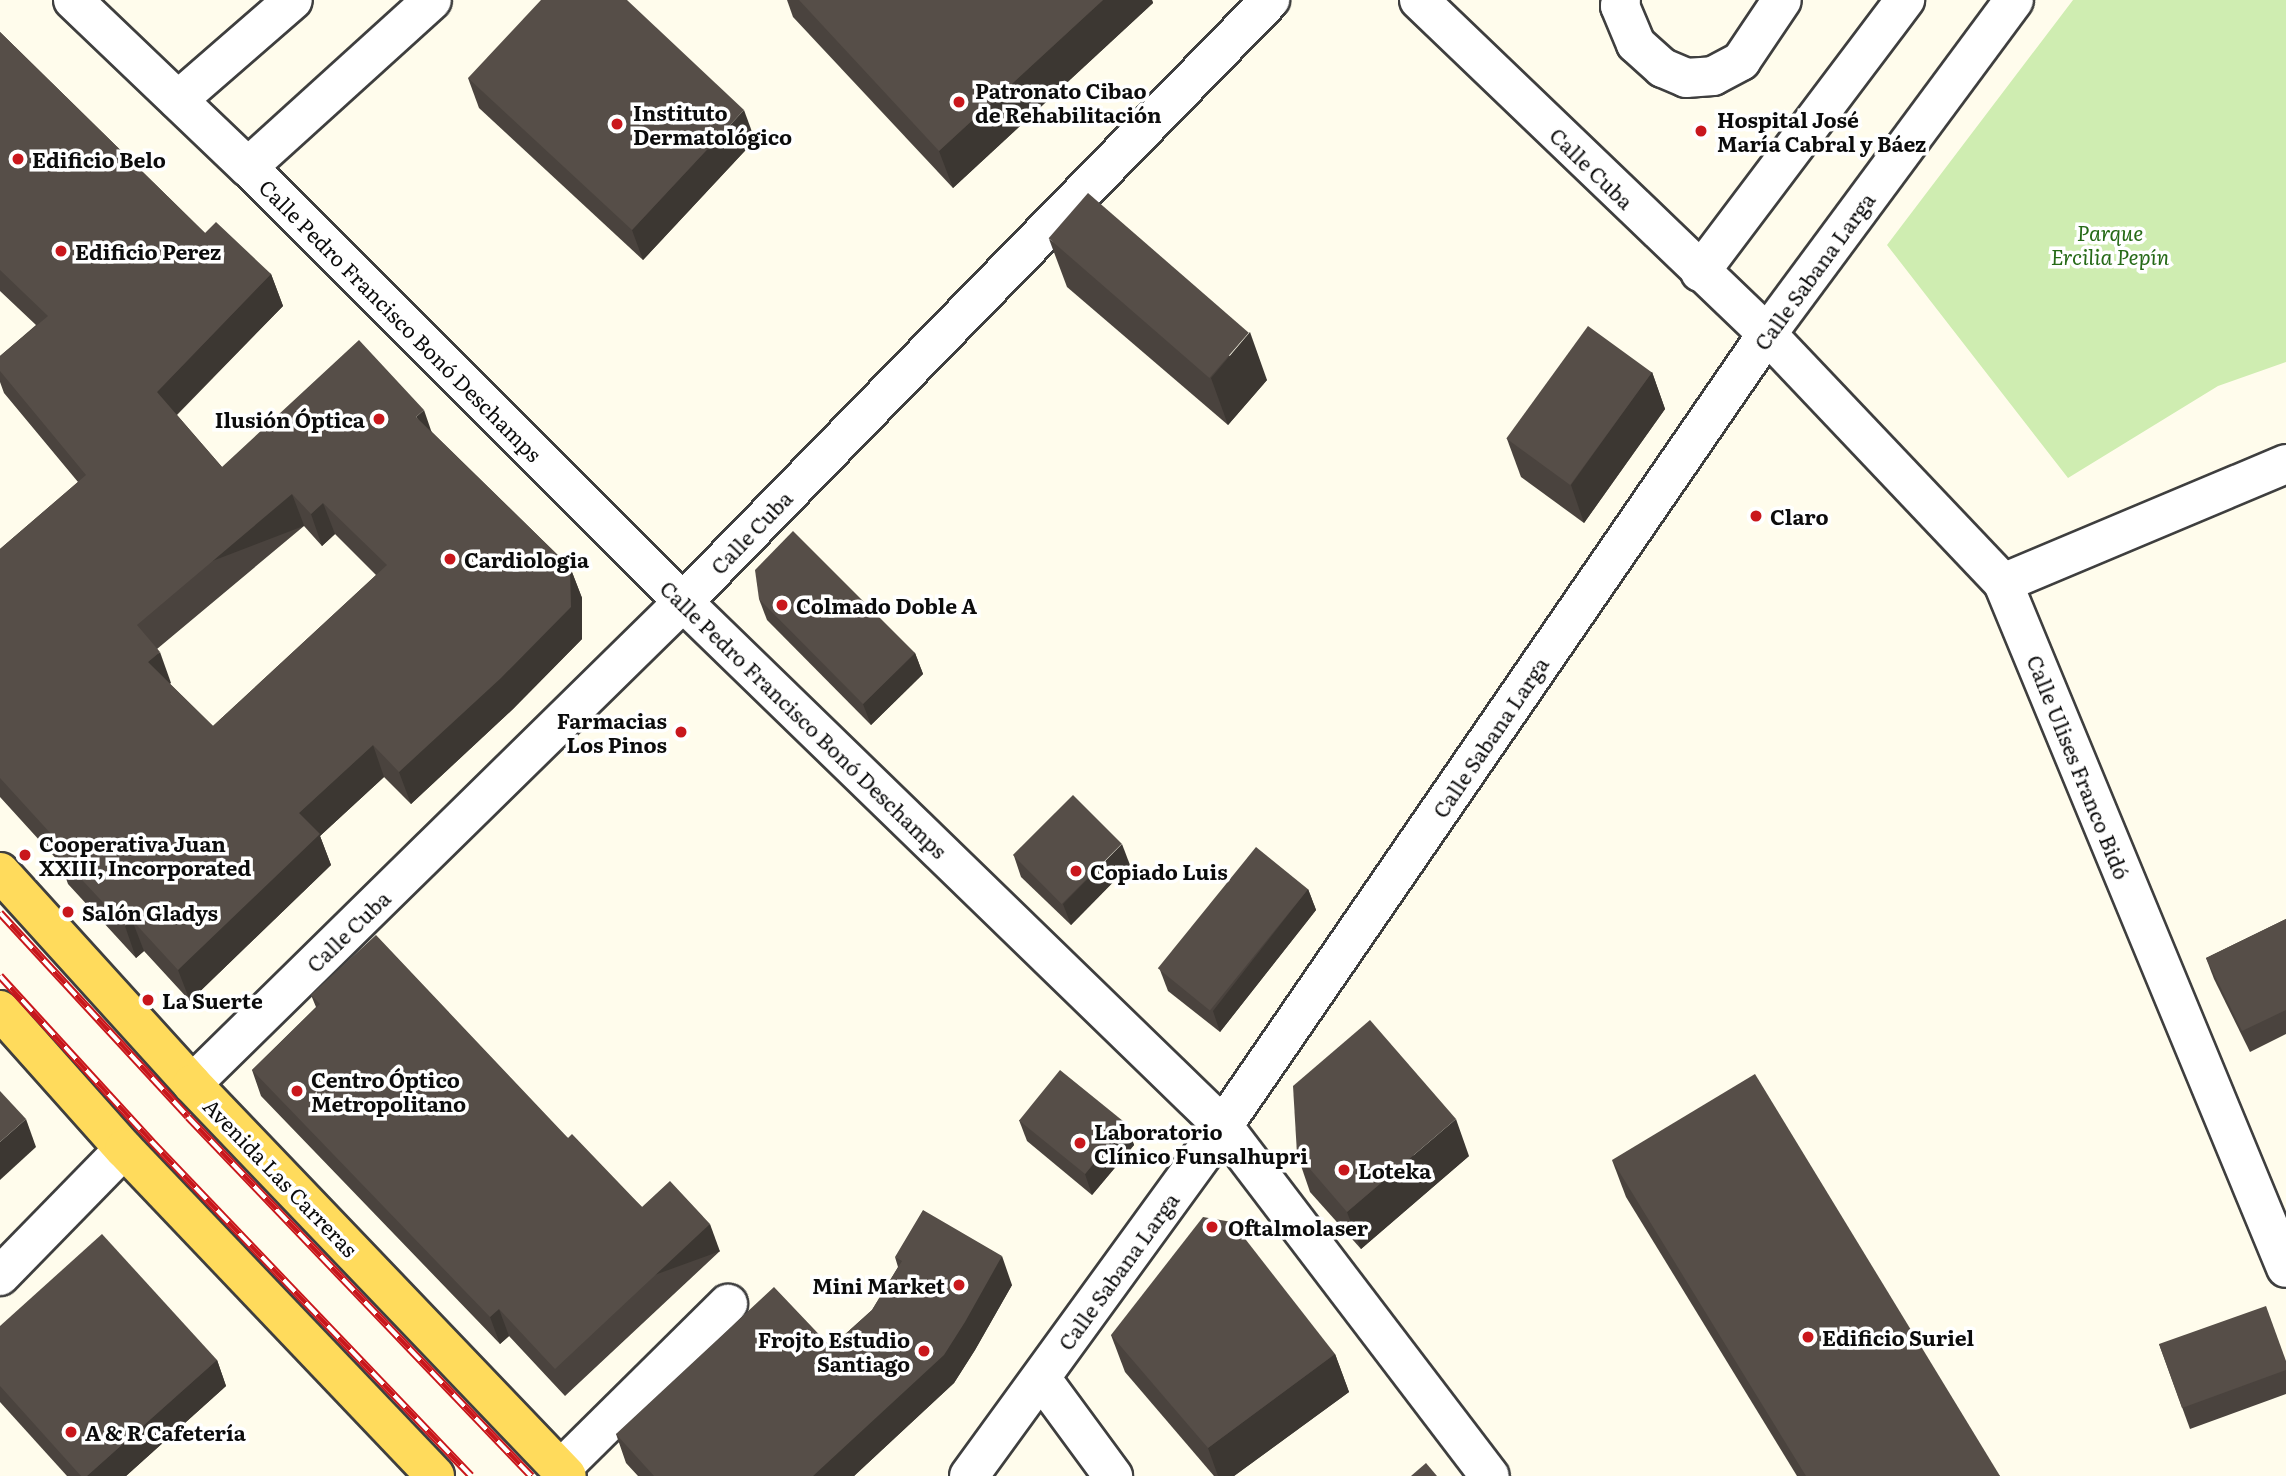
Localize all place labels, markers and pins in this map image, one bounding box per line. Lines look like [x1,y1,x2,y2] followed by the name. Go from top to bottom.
[975,77,1161,127] place label: Patronato Cibao de Rehabilitación
[949,92,969,112] marker: Patronato Cibao de Rehabilitación
[633,99,792,149] place label: Instituto Dermatológico
[1717,106,1926,156] place label: Hospital José María Cabral y Báez
[607,114,627,134] marker: Instituto Dermatológico
[1691,121,1711,141] marker: Hospital José María Cabral y Báez
[32,146,166,172] place label: Edificio Belo
[10,151,26,167] marker: Edificio Belo
[75,238,221,264] place label: Edificio Perez
[53,243,69,259] marker: Edificio Perez
[215,406,365,432] place label: Ilusión Óptica
[371,411,387,427] marker: Ilusión Óptica
[1770,503,1829,529] place label: Claro
[1748,508,1764,524] marker: Claro
[464,546,589,572] place label: Cardiologia
[442,551,458,567] marker: Cardiologia
[796,592,977,618] place label: Colmado Doble A
[774,597,790,613] marker: Colmado Doble A
[557,707,667,757] place label: Farmacias Los Pinos
[673,724,689,740] marker: Farmacias Los Pinos
[39,830,251,880] place label: Cooperativa Juan XXIII, Incorporated
[17,847,33,863] marker: Cooperativa Juan XXIII, Incorporated
[1090,858,1228,884] place label: Copiado Luis
[1068,863,1084,879] marker: Copiado Luis
[82,899,218,925] place label: Salón Gladys
[60,904,76,920] marker: Salón Gladys
[162,987,263,1013] place label: La Suerte
[140,992,156,1008] marker: La Suerte
[311,1066,466,1116] place label: Centro Óptico Metropolitano
[289,1083,305,1099] marker: Centro Óptico Metropolitano
[1094,1118,1308,1168] place label: Laboratorio Clínico Funsalhupri
[1072,1135,1088,1151] marker: Laboratorio Clínico Funsalhupri
[1358,1157,1431,1183] place label: Loteka
[1336,1162,1352,1178] marker: Loteka
[1228,1214,1368,1240] place label: Oftalmolaser
[1202,1217,1222,1237] marker: Oftalmolaser
[812,1272,945,1298] place label: Mini Market
[951,1277,967,1293] marker: Mini Market
[1822,1324,1974,1350] place label: Edificio Suriel
[758,1326,910,1376] place label: Frojto Estudio Santiago
[1800,1329,1816,1345] marker: Edificio Suriel
[916,1343,932,1359] marker: Frojto Estudio Santiago
[85,1419,246,1445] place label: A & R Cafetería
[63,1424,79,1440] marker: A & R Cafetería

